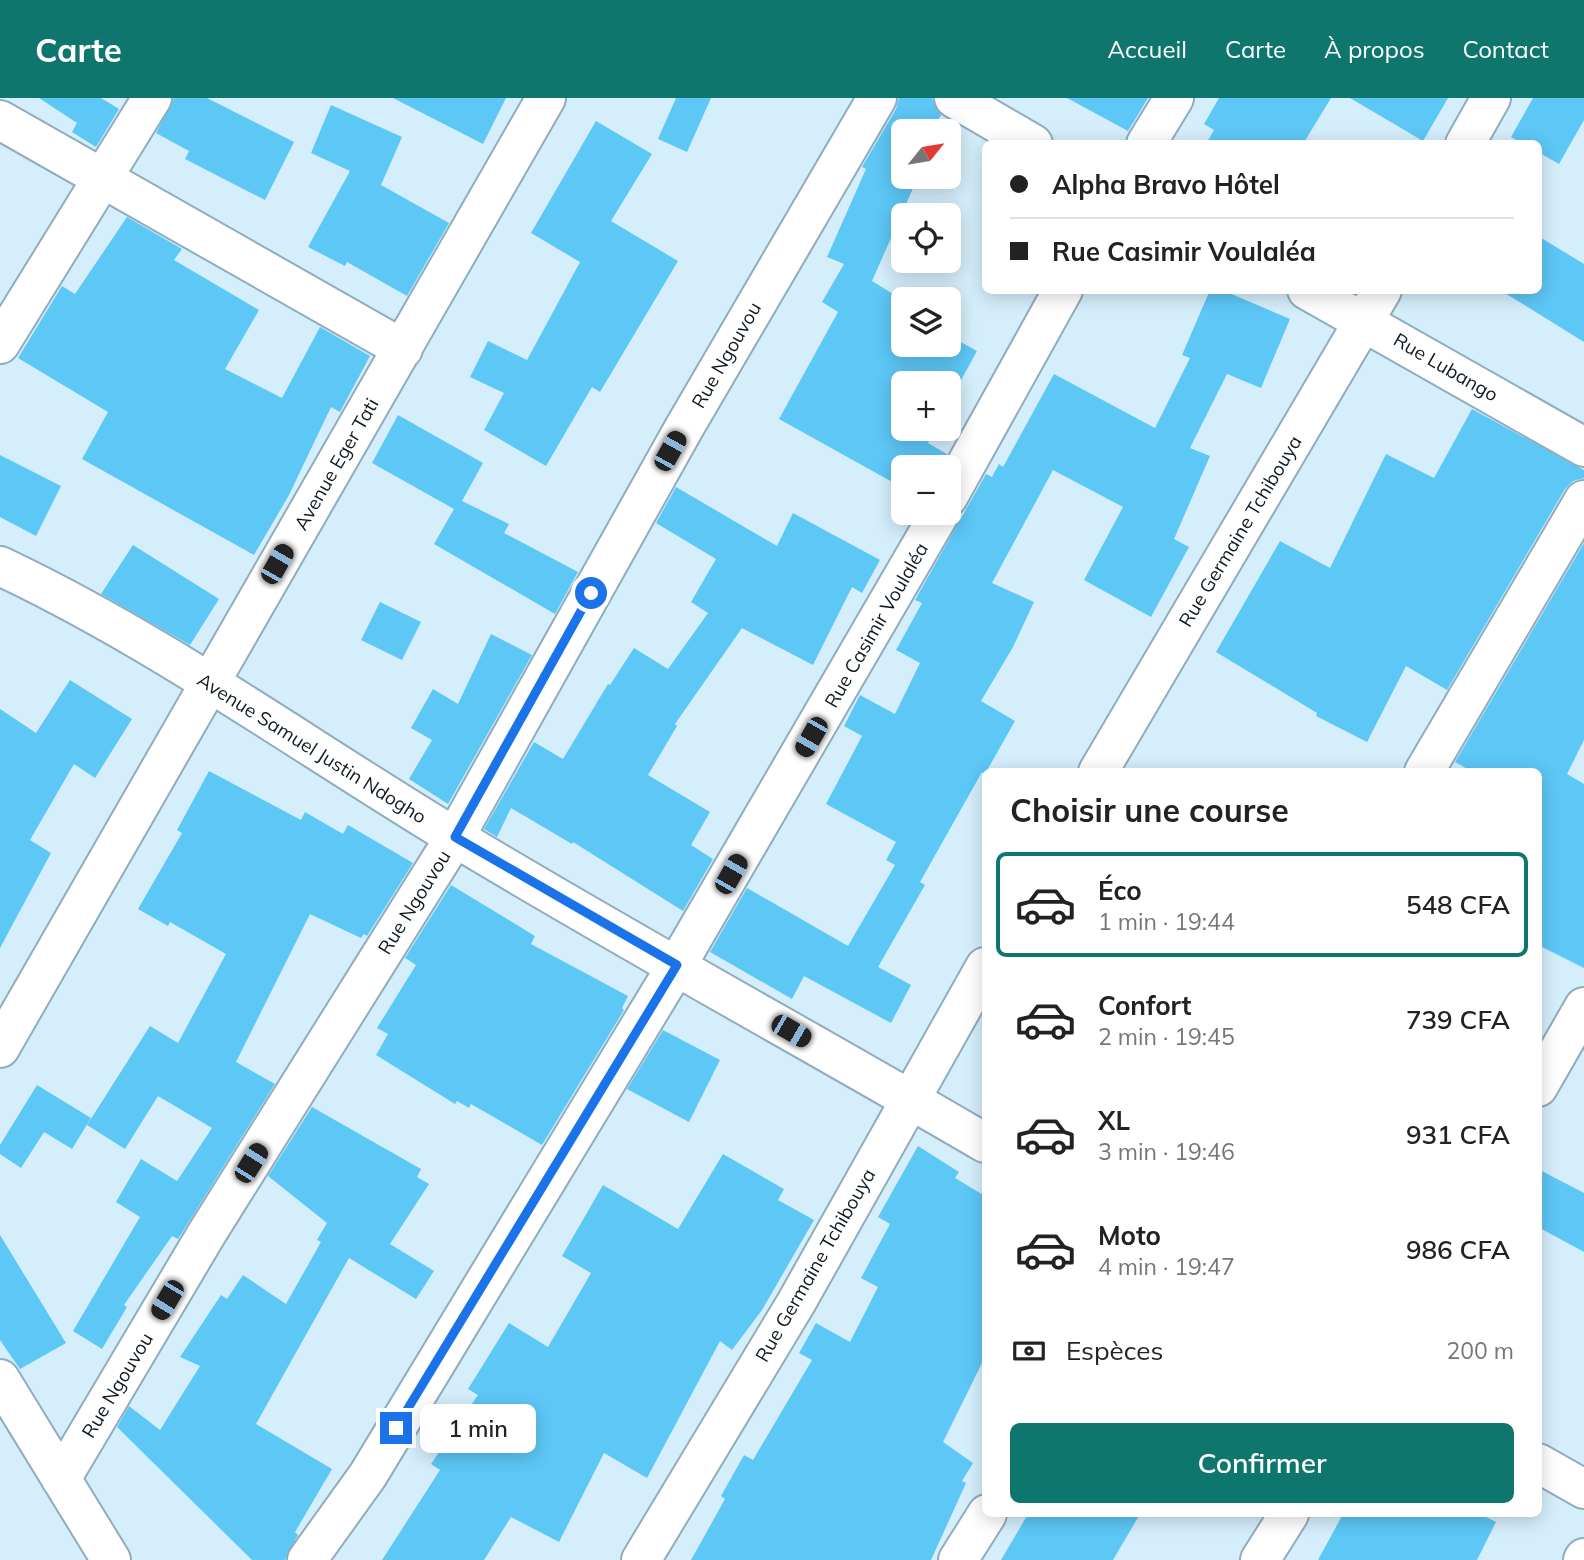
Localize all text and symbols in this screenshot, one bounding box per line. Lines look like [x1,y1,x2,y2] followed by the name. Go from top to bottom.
[35,29,122,70] text: Carte
[1108,34,1187,64] text: Accueil
[1225,34,1286,64] text: Carte
[1324,34,1425,64] text: À propos
[1463,34,1549,64] text: Contact
[891,119,961,189] north arrow
[891,119,961,525] map controls
[1052,168,1280,201] text: Alpha Bravo Hôtel
[891,203,961,273] button: locate
[1052,235,1316,268] text: Rue Casimir Voulaléa
[891,287,961,357] button: layers
[686,298,766,412] street label: Rue Ngouvou
[1389,327,1503,407] street label: Rue Lubango
[891,371,961,441] button: +
[288,394,384,534] street label: Avenue Eger Tati
[651,428,690,474] car
[1173,431,1307,631] street label: Rue Germaine Tchibouya
[891,455,961,525] button: −
[819,538,933,712] street label: Rue Casimir Voulaléa
[258,541,297,587] car
[575,577,607,609] route start
[193,667,431,829] street label: Avenue Samuel Justin Ndogho
[792,714,831,760] car
[1010,790,1289,830] text: Choisir une course
[372,845,456,959] street label: Rue Ngouvou
[712,851,751,897] car
[1014,873,1077,936] icon: car
[1098,874,1142,907] text: Éco
[1406,888,1510,921] text: 548 CFA
[1098,907,1235,936] text: 1 min · 19:44
[1014,988,1077,1051] icon: car
[1098,989,1191,1022] text: Confort
[1406,1003,1510,1036] text: 739 CFA
[768,1011,815,1051] car
[1098,1022,1235,1051] text: 2 min · 19:45
[1014,1103,1077,1166] icon: car
[1098,1104,1130,1137] text: XL
[1406,1118,1510,1151] text: 931 CFA
[1098,1137,1235,1166] text: 3 min · 19:46
[231,1140,272,1186] car
[750,1164,880,1366] street label: Rue Germaine Tchibouya
[1014,1218,1077,1281] icon: car
[1098,1219,1161,1252] text: Moto
[1406,1233,1510,1266] text: 986 CFA
[1098,1252,1235,1281] text: 4 min · 19:47
[148,1277,187,1323] car
[76,1328,158,1442] street label: Rue Ngouvou
[1010,1332,1048,1370] icon: cash
[1066,1334,1163,1367] text: Espèces
[1446,1336,1514,1365] text: 200 m
[420,1404,536,1452] callout: 1 min
[380,1412,412,1444] route end
[448,1414,508,1443] text: 1 min
[1010,1423,1514,1503] button: Confirmer

